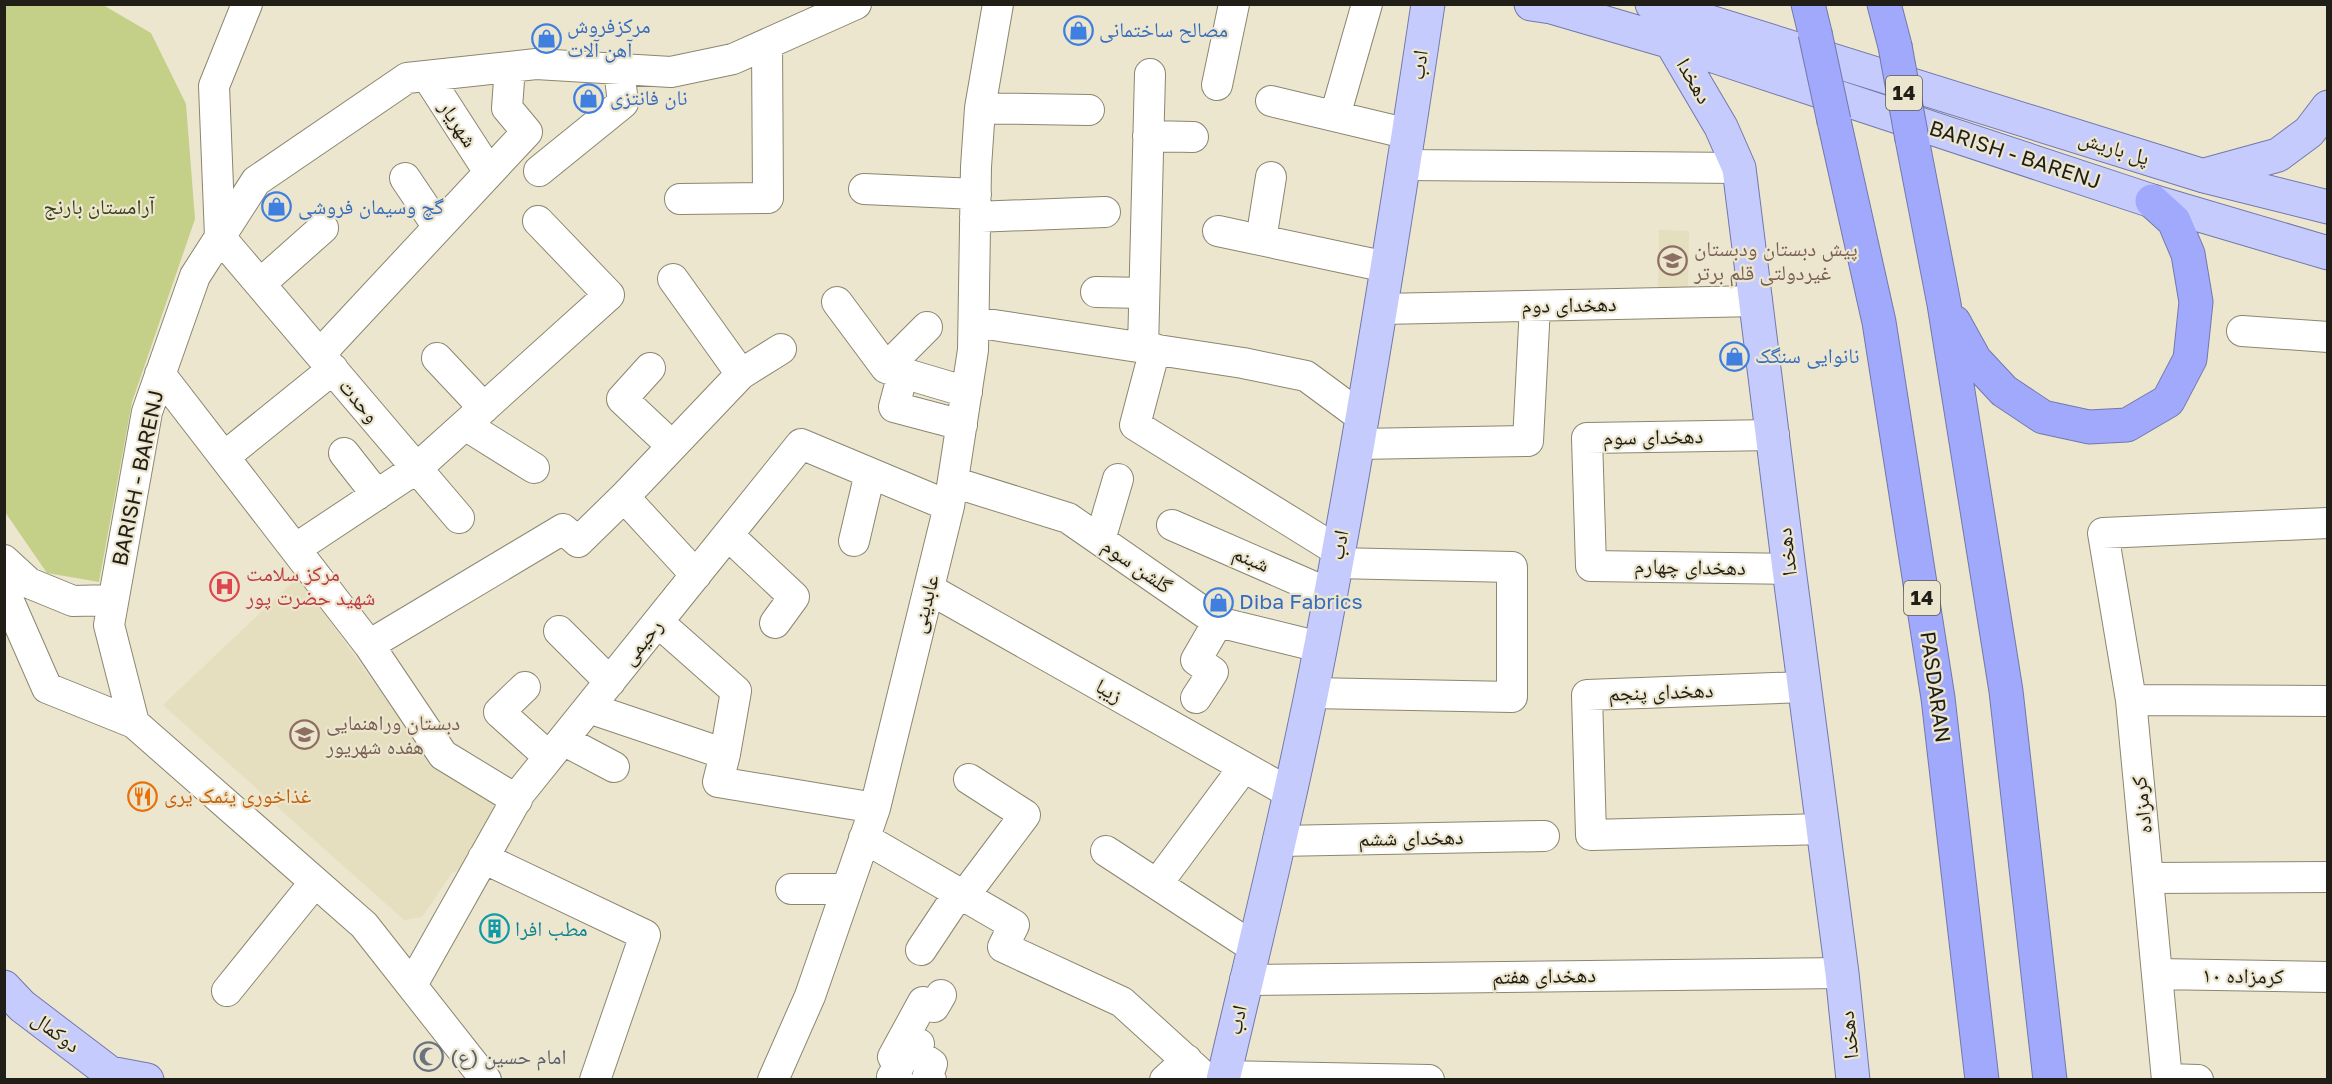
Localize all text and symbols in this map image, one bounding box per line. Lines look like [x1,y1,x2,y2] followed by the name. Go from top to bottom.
[567,12,651,63] place label: مرکزفروش آهن آلات
[1062,14,1094,46] shop icon: مصالح ساختمانی
[1099,16,1228,43] place label: مصالح ساختمانی
[530,22,562,54] shop icon: مرکزفروش آهن آلات
[1403,48,1433,81] street label: ادب
[1672,53,1718,108] street label: دهخدا
[1886,76,1922,110] road number: 14
[573,82,605,114] shop icon: نان فانتزی
[610,84,688,110] place label: نان فانتزی
[434,94,484,152] street label: شهریار
[1926,114,2104,194] street label: BARISH - BARENJ
[2075,124,2153,171] street label: پل باریش
[261,191,293,223] shop icon: گچ وسیمان فروشی
[44,193,155,220] park label: آرامستان بارنج
[298,193,444,220] place label: گچ وسیمان فروشی
[1693,235,1858,287] place label: پیش دبستان ودبستان غیردولتی قلم برتر
[1657,245,1689,277] school or university icon: پیش دبستان ودبستان غیردولتی قلم برتر
[1521,290,1617,320] street label: دهخدای دوم
[1718,340,1750,372] shop icon: نانوایی سنگک
[1755,342,1859,369] place label: نانوایی سنگک
[334,373,386,428] street label: وحدت
[106,388,168,568] street label: BARISH - BARENJ
[1603,422,1703,452] street label: دهخدای سوم
[1770,527,1802,578] street label: دهخدا
[1322,528,1354,562] street label: ادب
[1097,532,1178,600] street label: گلشن سوم
[1228,539,1274,579] street label: شبنم
[1634,552,1746,582] street label: دهخدای چهارم
[245,560,375,610] place label: مرکز سلامت شهید حضرت پور
[209,570,241,602] hospital icon: مرکز سلامت شهید حضرت پور
[904,571,945,636] street label: عابدینی
[1904,581,1940,615] road number: 14
[1202,586,1234,618] shop icon: Diba Fabrics
[1239,588,1363,614] place label: Diba Fabrics
[615,613,669,670] street label: رحیمی
[1915,630,1957,744] street label: PASDARAN
[1091,672,1128,708] street label: زیبا
[1608,676,1714,708] street label: دهخدای پنجم
[325,709,460,759] place label: دبستان وراهنمایی هفده شهریور
[289,719,321,751] school or university icon: دبستان وراهنمایی هفده شهریور
[2125,775,2157,835] street label: کرمزاده
[127,780,159,812] restaurant icon: غذاخوری یئمک یری
[164,782,312,808] place label: غذاخوری یئمک یری
[1358,823,1464,853] street label: دهخدای ششم
[478,913,510,945] building icon: مطب افرا
[515,915,588,941] place label: مطب افرا
[1492,961,1596,991] street label: دهخدای هفتم
[2202,961,2284,989] street label: کرمزاده ١٠
[1220,1002,1252,1037] street label: ادب
[27,1005,86,1058] street label: دوکمال
[1833,1010,1863,1060] street label: دهخدا
[413,1041,445,1073] mosque icon: امام حسین (ع)
[450,1043,566,1071] place label: امام حسین (ع)

